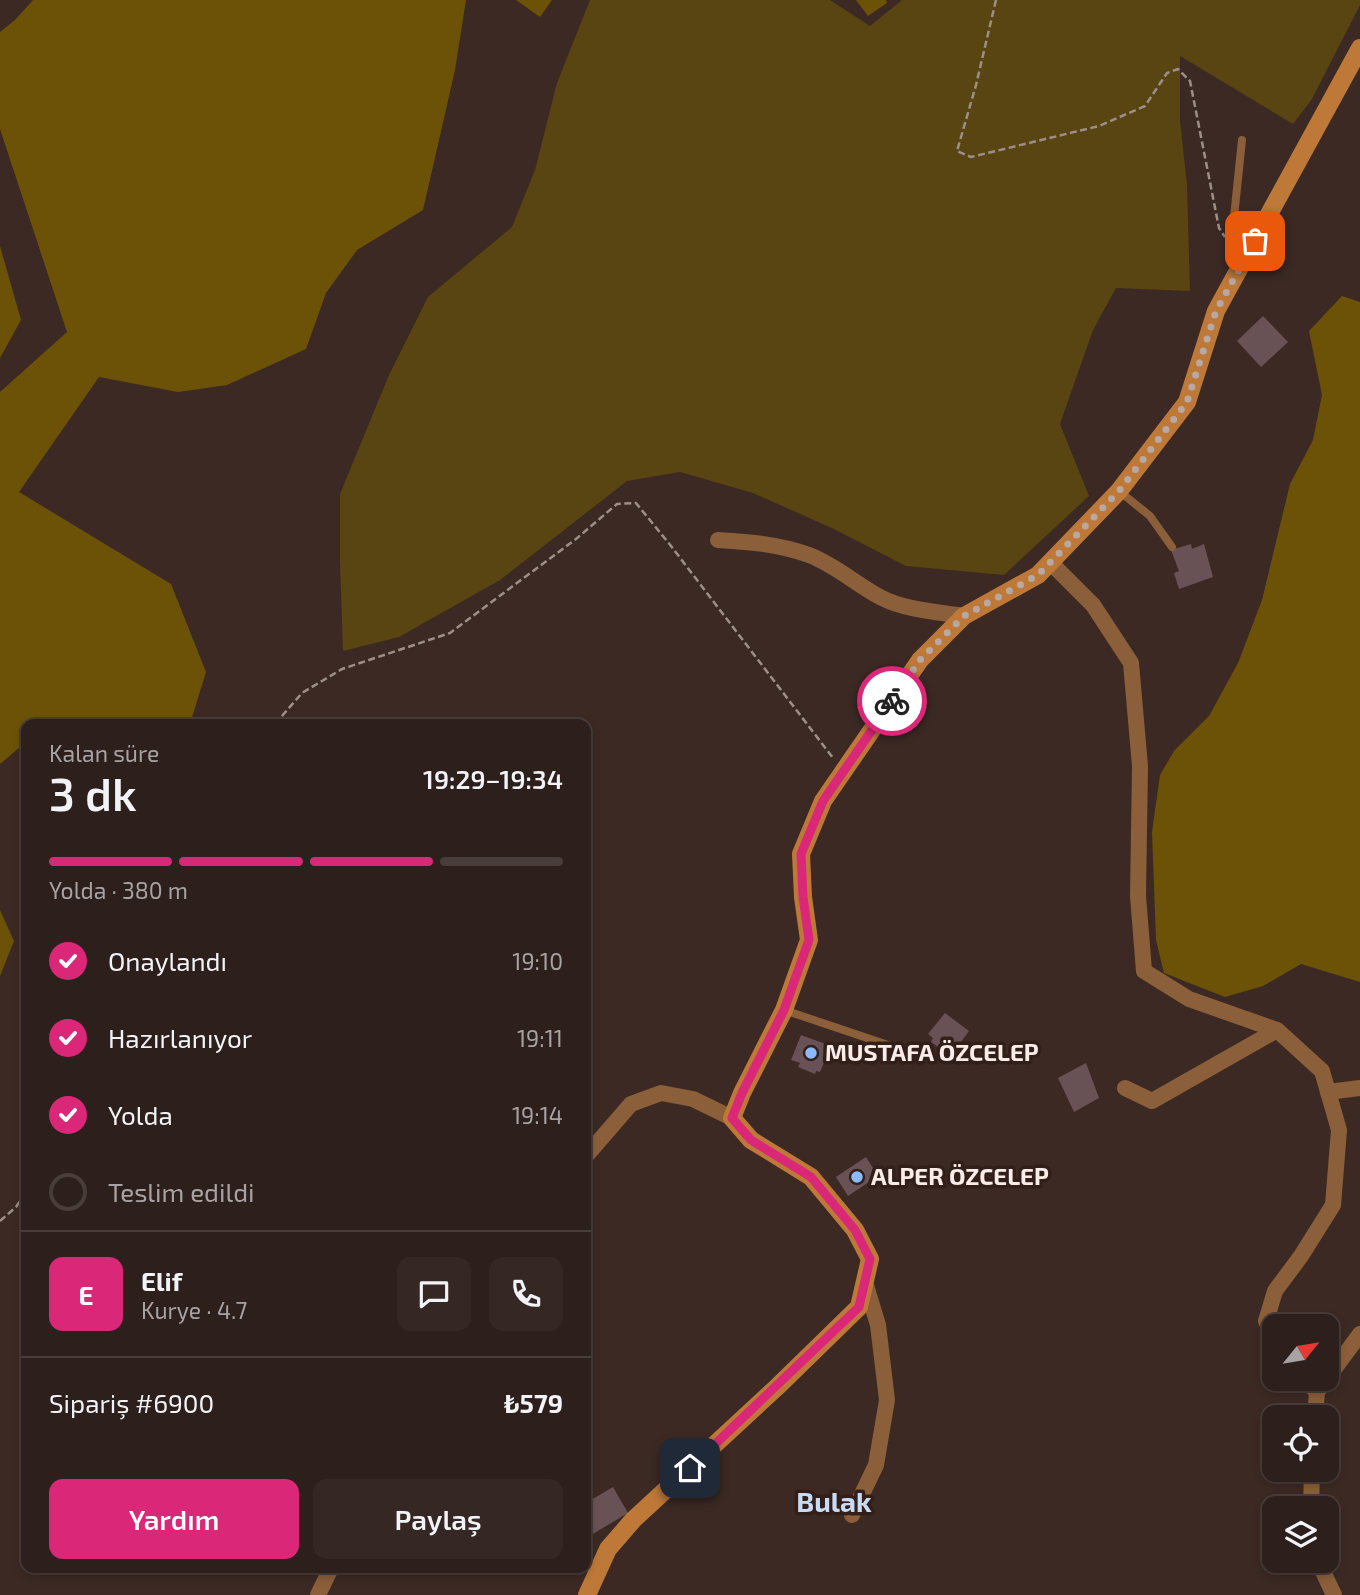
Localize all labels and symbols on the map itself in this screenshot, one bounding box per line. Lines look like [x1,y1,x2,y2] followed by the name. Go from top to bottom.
[1225,211,1285,271] pin
[857,666,927,736] courier
[825,1037,1039,1066] place label: MUSTAFA ÖZCELEP
[803,1045,819,1061] marker: MUSTAFA ÖZCELEP
[871,1161,1049,1190] place label: ALPER ÖZCELEP
[849,1169,865,1185] marker: ALPER ÖZCELEP
[1262,1314,1339,1391] north arrow
[660,1438,720,1498] pin
[796,1484,872,1518] district label: Bulak

